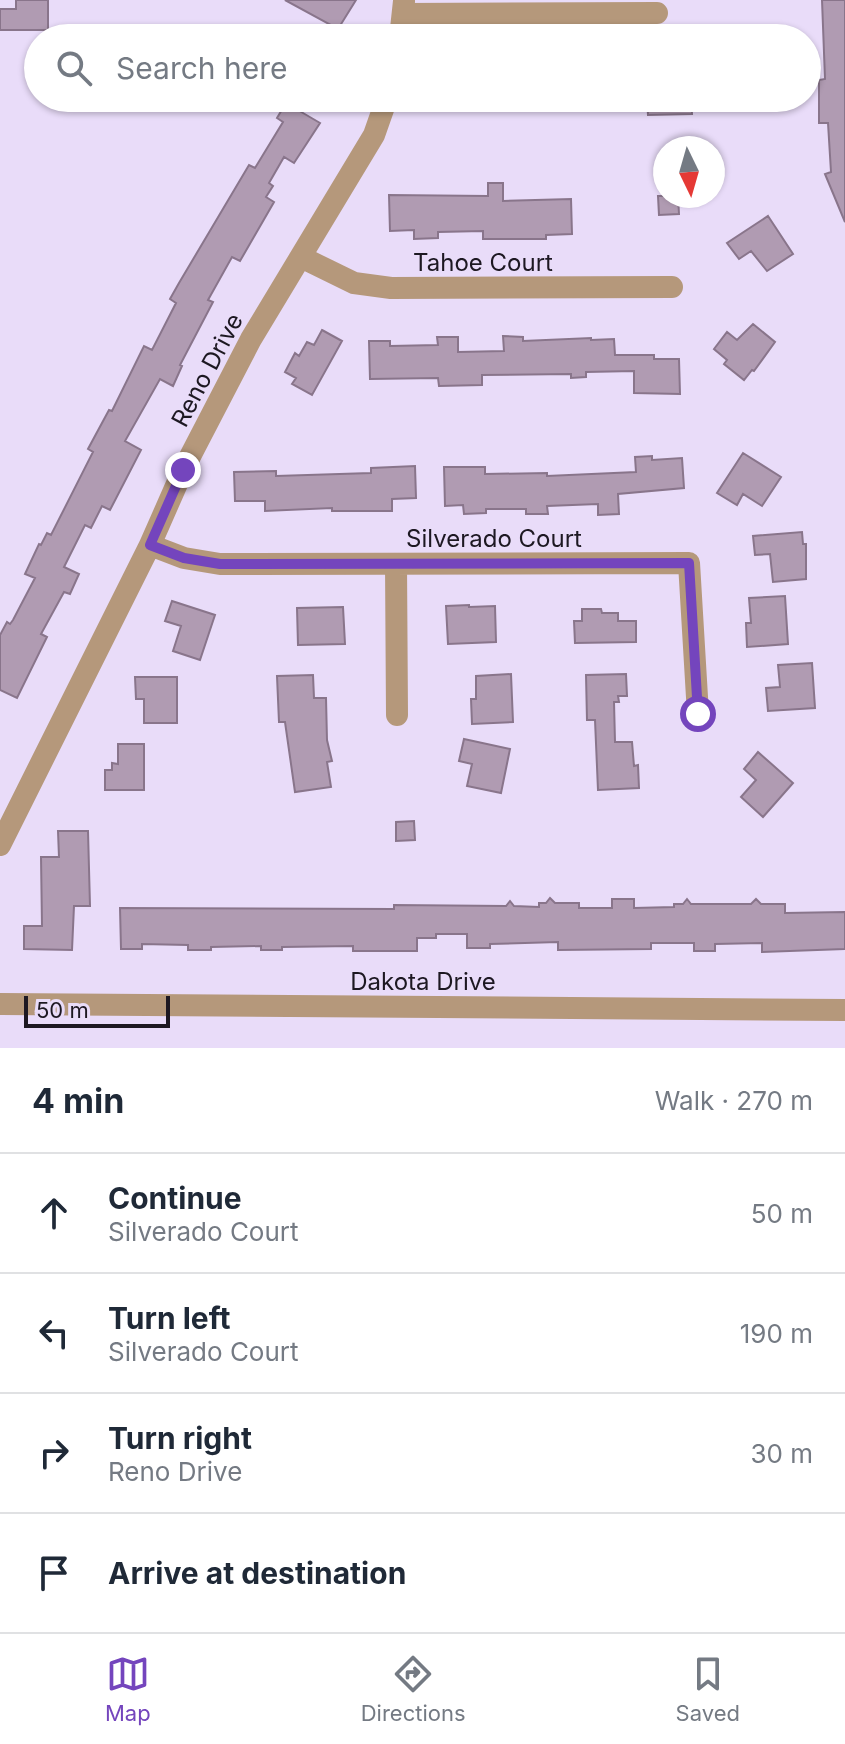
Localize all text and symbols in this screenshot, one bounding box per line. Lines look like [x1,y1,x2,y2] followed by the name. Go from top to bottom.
[24,24,821,112] search box
[52,46,96,90] icon: search
[116,50,288,86] text: Search here
[653,136,725,208] north arrow
[413,248,553,277] street label: Tahoe Court
[165,308,249,432] street label: Reno Drive
[165,452,201,488] route end
[406,524,582,553] street label: Silverado Court
[680,696,716,732] route start
[350,967,496,996] street label: Dakota Drive
[24,992,170,1028] scale bar
[36,997,89,1023] text: 50 m
[32,1080,124,1121] text: 4 min
[655,1085,813,1116] text: Walk · 270 m
[108,1180,242,1216] text: Continue
[32,1191,76,1235] icon: ahead
[751,1198,813,1229] text: 50 m
[108,1216,299,1247] text: Silverado Court
[108,1300,230,1336] text: Turn left
[32,1311,76,1355] icon: left
[740,1318,813,1349] text: 190 m
[108,1336,299,1367] text: Silverado Court
[108,1420,252,1456] text: Turn right
[32,1431,76,1475] icon: right
[750,1438,813,1469] text: 30 m
[108,1456,242,1487] text: Reno Drive
[32,1551,76,1595] icon: arrive
[108,1555,406,1591] text: Arrive at destination
[105,1652,151,1726] tab: Map
[361,1652,466,1726] tab: Directions
[676,1652,740,1726] tab: Saved

